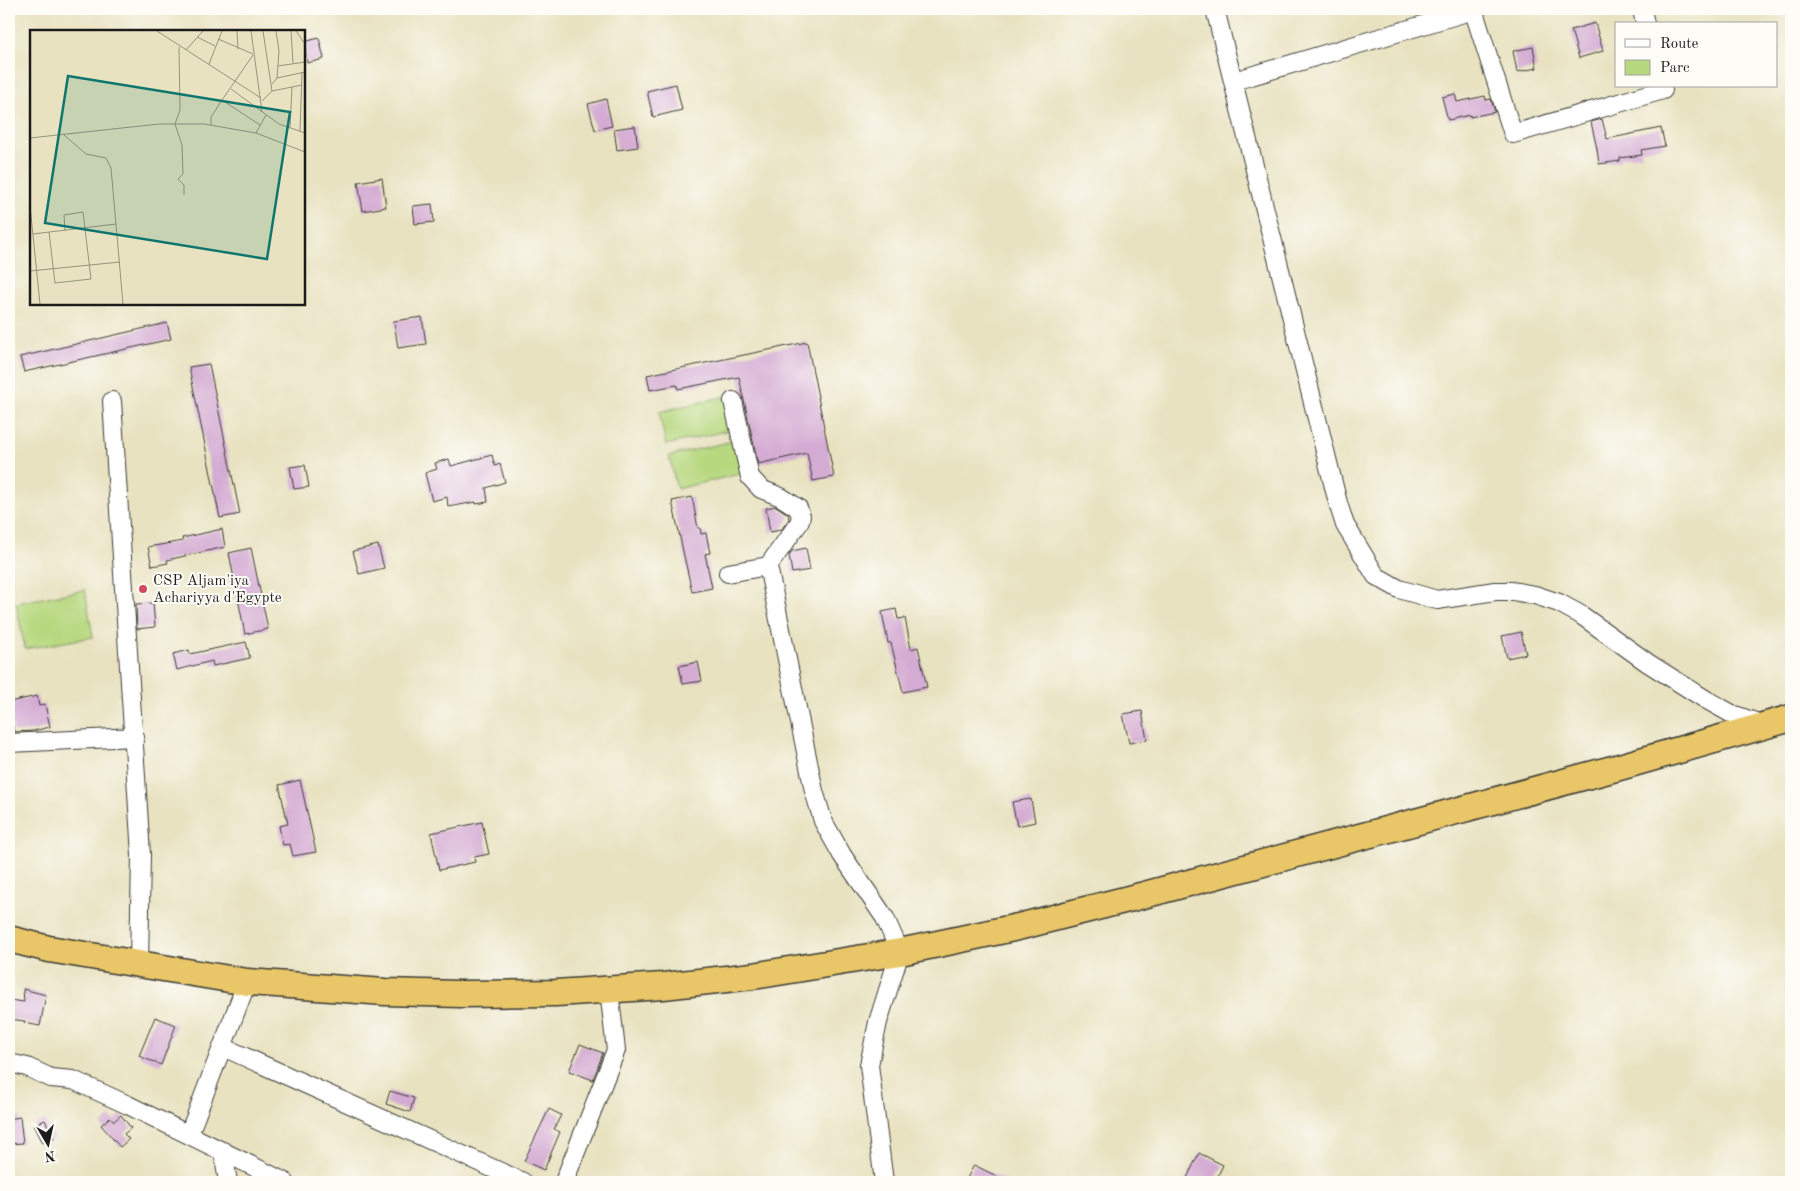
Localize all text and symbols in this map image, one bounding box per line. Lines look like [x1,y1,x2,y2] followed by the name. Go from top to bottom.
[1615,22,1778,88] legend
[30,30,305,305] inset map
[1660,37,1698,52] text: Route
[1660,61,1690,76] text: Parc
[153,574,282,606] place label: CSP Aljam'iya Achariyya d'Egypte
[137,583,149,595] marker: CSP Aljam'iya Achariyya d'Egypte
[22,1118,72,1168] north arrow
[43,1148,56,1164] text: N

